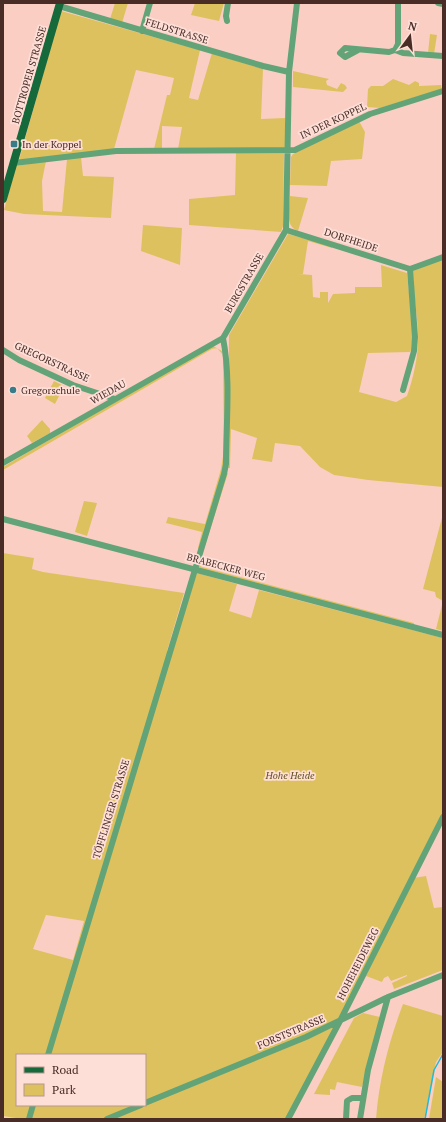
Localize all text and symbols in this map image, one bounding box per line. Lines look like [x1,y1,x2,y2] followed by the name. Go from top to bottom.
[144,15,210,47] street label: FELDSTRASSE
[390,16,430,56] north arrow
[407,18,419,34] text: N
[9,24,49,125] street label: BOTTROPER STRASSE
[298,100,369,142] street label: IN DER KOPPEL
[22,138,82,151] place label: In der Koppel
[9,139,19,149] marker: In der Koppel
[322,225,380,255] street label: DORFHEIDE
[222,251,266,315] street label: BURGSTRASSE
[13,339,92,385] street label: GREGORSTRASSE
[88,377,128,407] street label: WIEDAU
[21,384,80,397] place label: Gregorschule
[8,385,18,395] marker: Gregorschule
[185,550,267,584] street label: BRABECKER WEG
[90,758,132,860] street label: TÖFFLINGER STRASSE
[264,769,315,782] park label: Hohe Heide
[334,926,382,1002] street label: HOHEHEIDEWEG
[255,1012,327,1052] street label: FORSTSTRASSE
[16,1054,146,1106] legend
[52,1062,79,1077] text: Road
[52,1082,77,1097] text: Park

